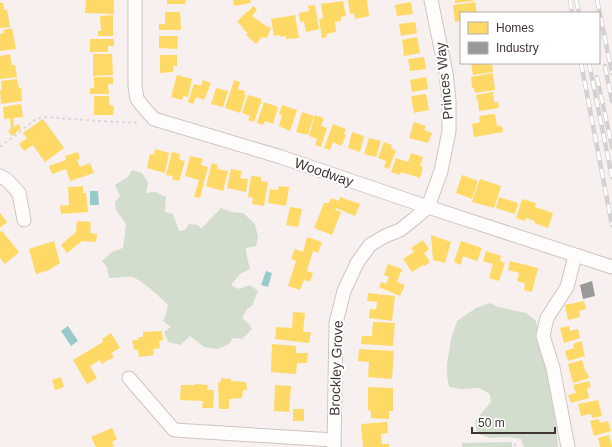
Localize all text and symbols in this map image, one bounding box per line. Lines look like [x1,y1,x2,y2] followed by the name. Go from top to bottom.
[460,12,600,64] legend
[496,21,534,35] text: Homes
[432,41,456,121] street label: Princes Way
[496,41,539,55] text: Industry
[292,154,356,190] street label: Woodway
[326,320,346,416] street label: Brockley Grove
[472,409,555,435] scale bar
[478,416,505,430] text: 50 m

